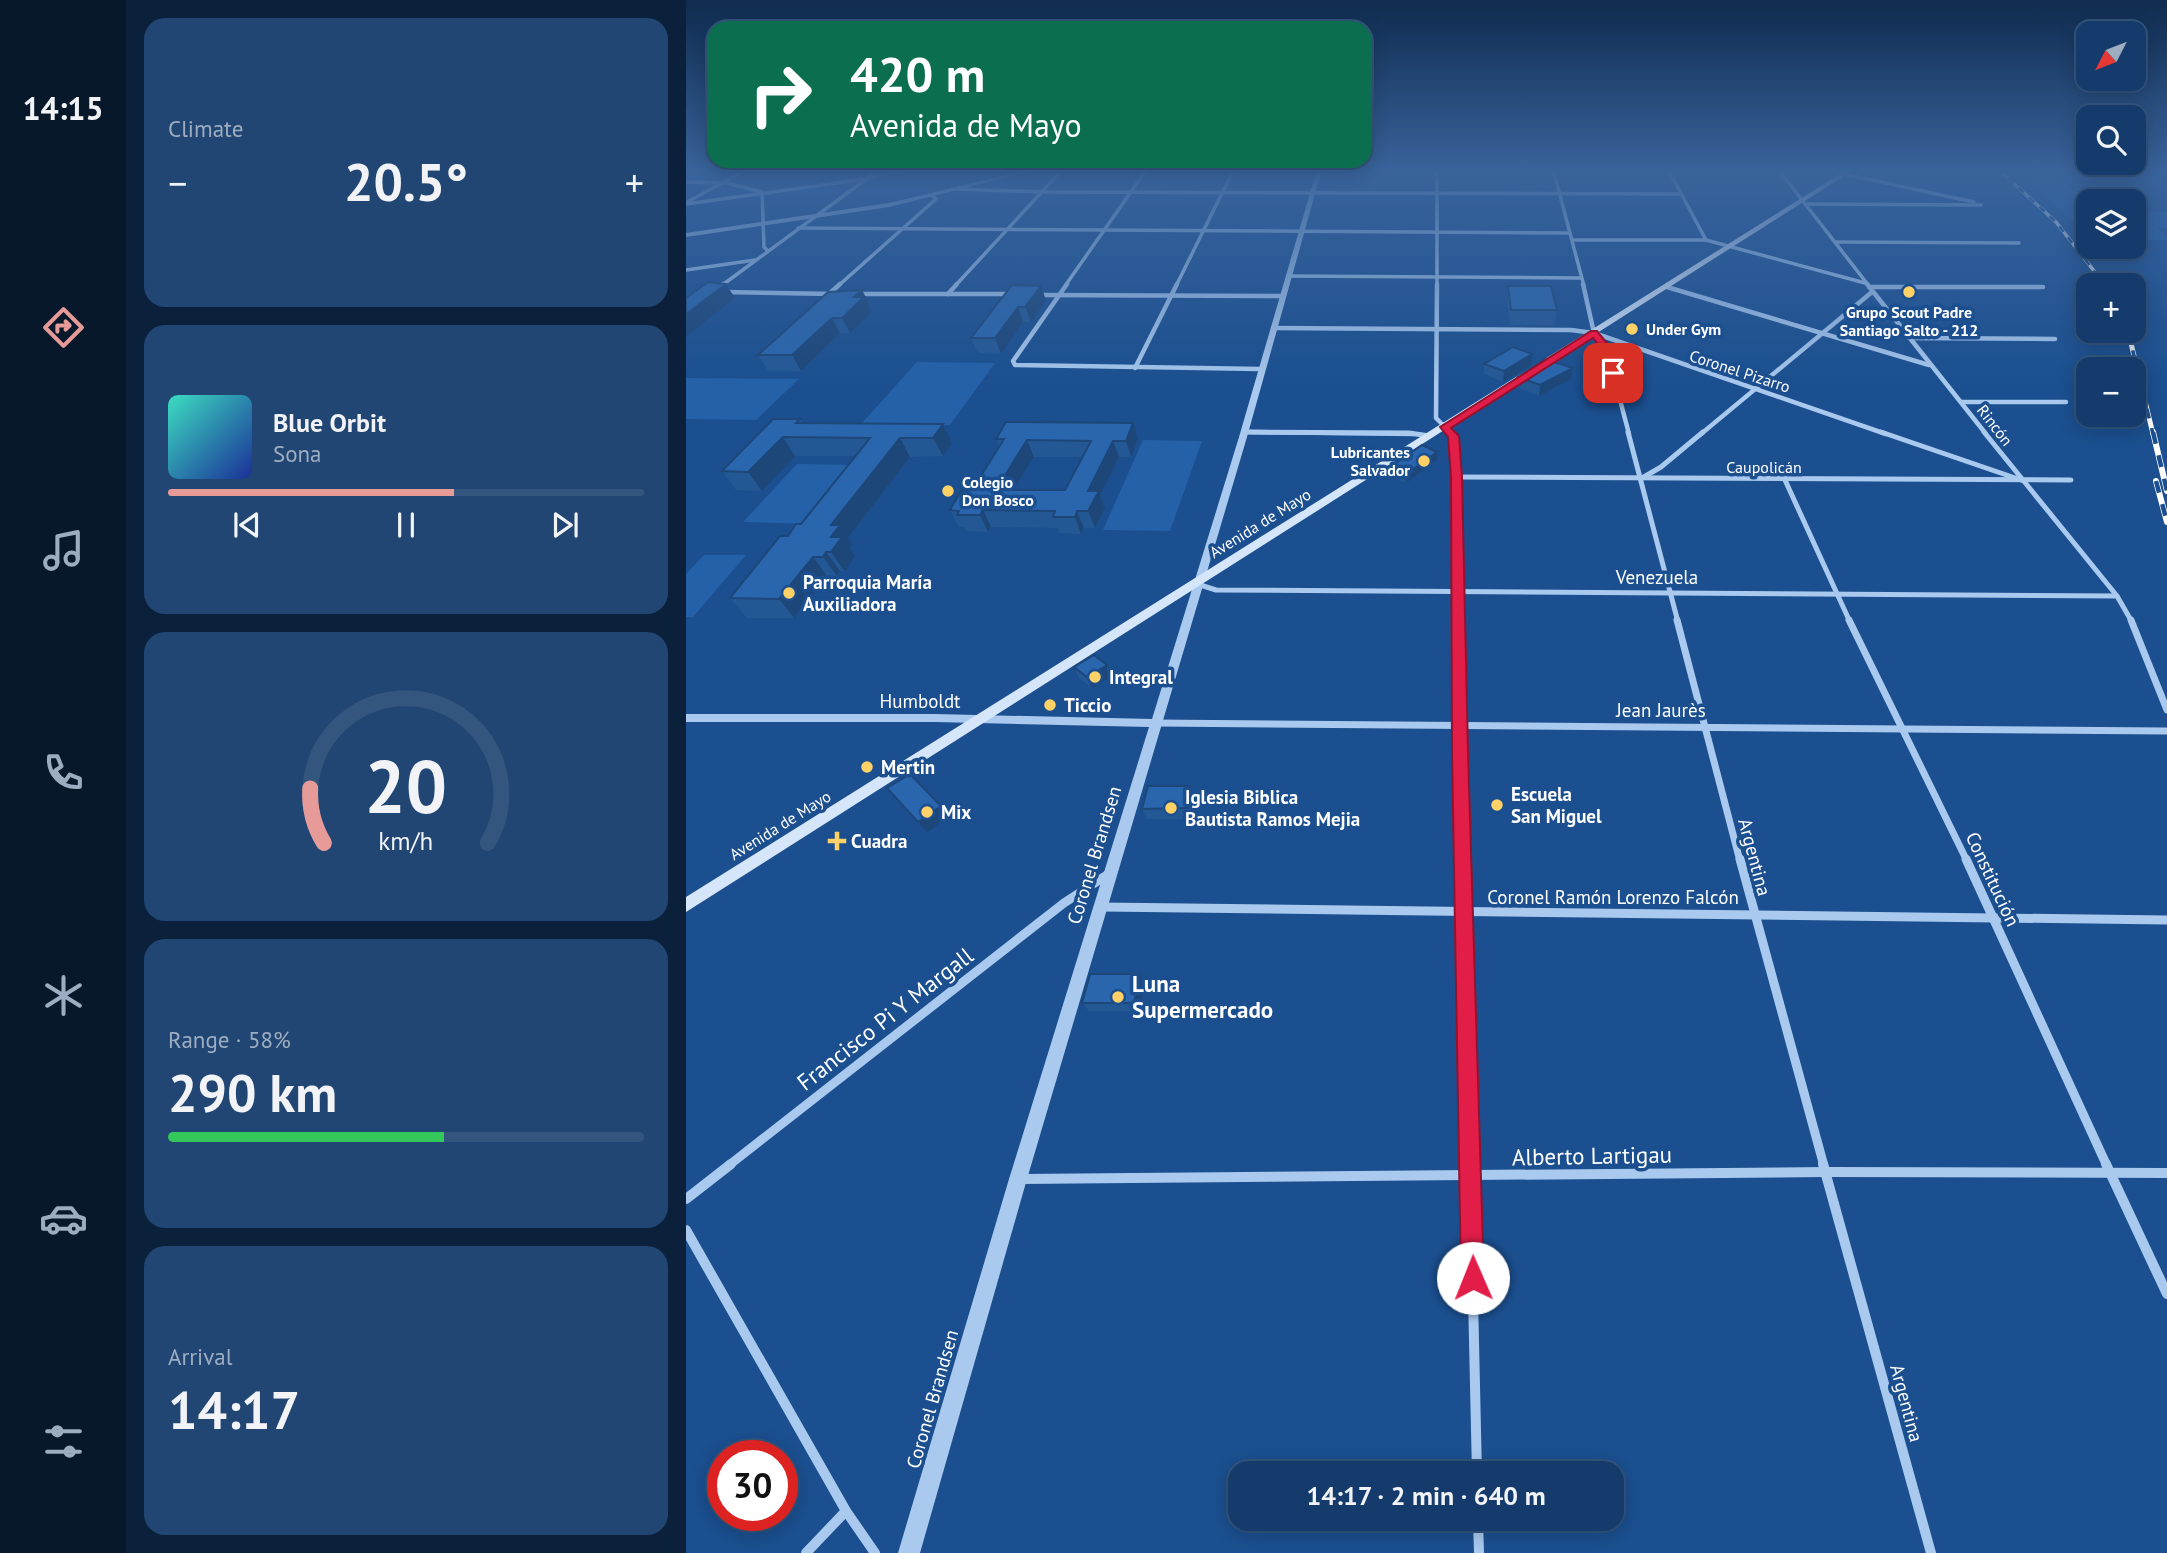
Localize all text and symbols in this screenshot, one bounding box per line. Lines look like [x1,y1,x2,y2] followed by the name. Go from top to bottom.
[2076,21,2146,91] north arrow
[2076,21,2146,427] map controls
[850,42,985,106] text: 420 m
[735,49,826,140] icon: right
[22,87,104,129] text: 14:15
[850,104,1082,146] text: Avenida de Mayo
[2076,105,2146,175] button: search
[168,114,243,143] text: Climate
[344,148,468,215] text: 20.5°
[168,158,187,207] text: −
[625,158,644,207] text: +
[2076,189,2146,259] button: layers
[2076,273,2146,343] button: +
[1901,284,1917,300] marker: Grupo Scout Padre Santiago Salto - 212
[1840,302,1978,340] place label: Grupo Scout Padre Santiago Salto - 212
[39,303,88,352] icon: directions
[1646,319,1721,339] place label: Under Gym
[1624,321,1640,337] marker: Under Gym
[1583,343,1643,403] pin
[1687,345,1793,397] street label: Coronel Pizarro
[1594,354,1632,392] icon: arrive
[2076,357,2146,427] button: −
[1973,400,2017,450] street label: Rincón
[273,406,386,439] text: Blue Orbit
[273,439,322,468] text: Sona
[1331,442,1410,480] place label: Lubricantes Salvador
[1416,453,1432,469] marker: Lubricantes Salvador
[1726,457,1802,477] street label: Caupolicán
[962,472,1034,510] place label: Colegio Don Bosco
[940,483,956,499] marker: Colegio Don Bosco
[1206,484,1314,562] street label: Avenida de Mayo
[228,506,266,544] icon: previous
[387,506,425,544] icon: pause
[546,506,584,544] icon: next
[39,526,88,575] icon: music
[1615,565,1698,589] street label: Venezuela
[803,570,932,616] place label: Parroquia María Auxiliadora
[781,585,797,601] marker: Parroquia María Auxiliadora
[1109,665,1173,689] place label: Integral
[1087,669,1103,685] marker: Integral
[879,689,961,713] street label: Humboldt
[1064,693,1111,717] place label: Ticcio
[1042,697,1058,713] marker: Ticcio
[1615,698,1706,722] street label: Jean Jaurès
[365,739,447,833] text: 20
[39,748,88,797] icon: phone
[881,755,935,779] place label: Mertin
[859,759,875,775] marker: Mertin
[1511,782,1602,828] place label: Escuela San Miguel
[1062,783,1126,927] street label: Coronel Brandsen
[1185,785,1360,831] place label: Iglesia Biblica Bautista Ramos Mejia
[726,786,834,864] street label: Avenida de Mayo
[1489,797,1505,813] marker: Escuela San Miguel
[941,800,971,824] place label: Mix
[1163,800,1179,816] marker: Iglesia Biblica Bautista Ramos Mejia
[919,804,935,820] marker: Mix
[1733,816,1777,898] street label: Argentina
[379,824,433,856] text: km/h
[1961,828,2025,930] street label: Constitución
[851,829,907,853] place label: Cuadra
[829,833,845,849] marker: Cuadra
[1487,885,1739,909] street label: Coronel Ramón Lorenzo Falcón
[791,941,979,1096] street label: Francisco Pi Y Margall
[1132,969,1273,1024] place label: Luna Supermercado
[39,971,88,1020] icon: climate
[1110,989,1126,1005] marker: Luna Supermercado
[168,1025,291,1054] text: Range · 58%
[168,1059,337,1126] text: 290 km
[1512,1140,1672,1171] street label: Alberto Lartigau
[39,1194,88,1243] icon: car
[1436,1241,1510,1315] position arrow
[901,1327,963,1471] street label: Coronel Brandsen
[168,1342,232,1371] text: Arrival
[1885,1362,1929,1444] street label: Argentina
[168,1376,300,1443] text: 14:17
[39,1417,88,1466] icon: filters
[707,1440,798,1531] speed limit sign: 30
[1306,1479,1546,1512] text: 14:17 · 2 min · 640 m

